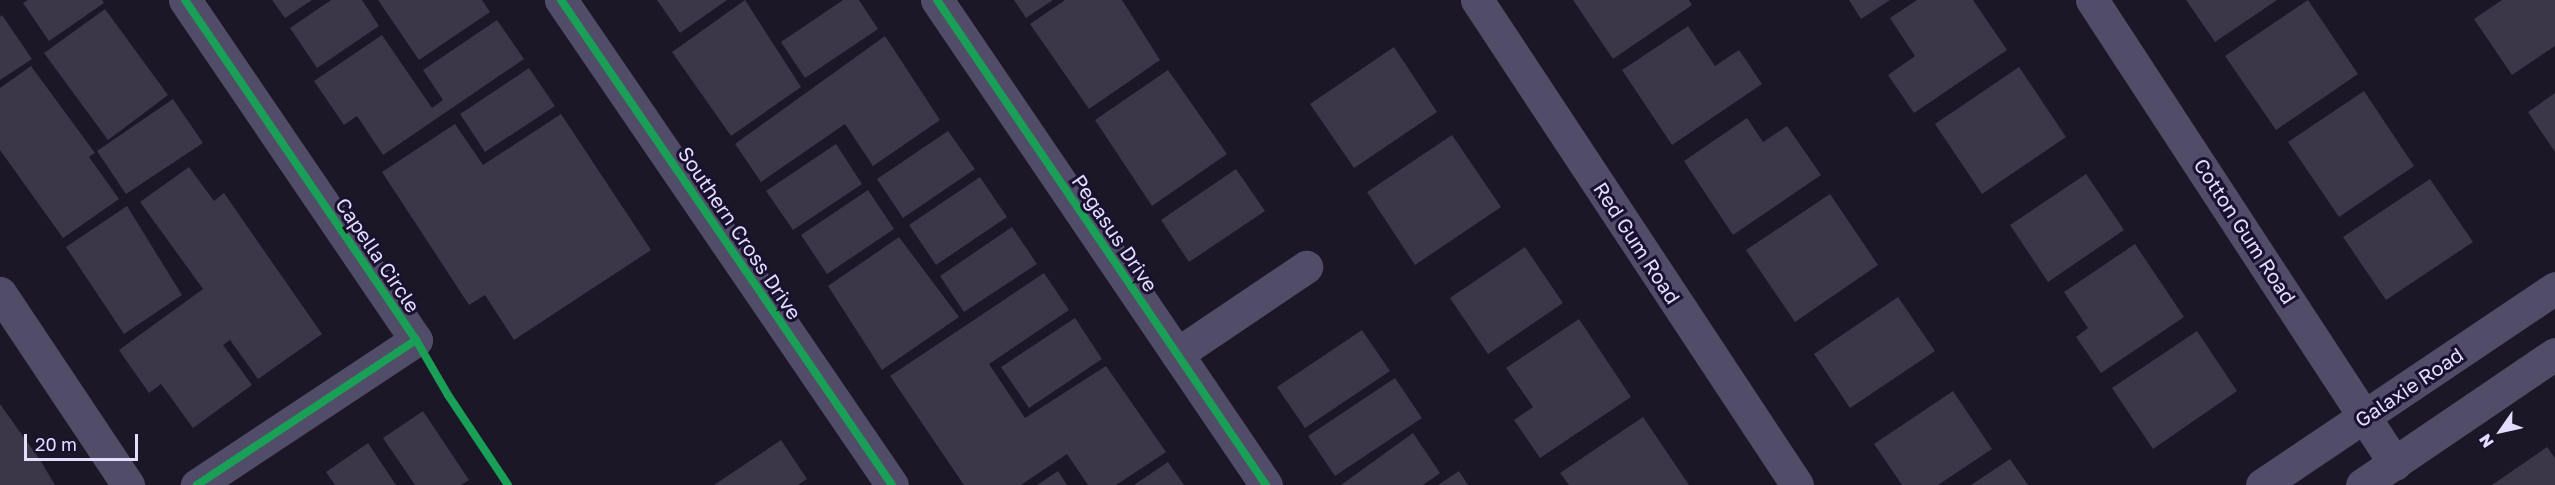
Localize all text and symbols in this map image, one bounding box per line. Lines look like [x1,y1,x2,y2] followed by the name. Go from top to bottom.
[673,142,807,324] street label: Southern Cross Drive
[2189,154,2301,308] street label: Cotton Gum Road
[1067,170,1163,296] street label: Pegasus Drive
[1589,178,1685,308] street label: Red Gum Road
[331,193,425,317] street label: Capella Circle
[2350,342,2468,432] street label: Galaxie Road
[2471,401,2531,461] north arrow
[27,422,141,460] scale bar
[2474,430,2498,452] text: N
[35,433,77,455] text: 20 m

